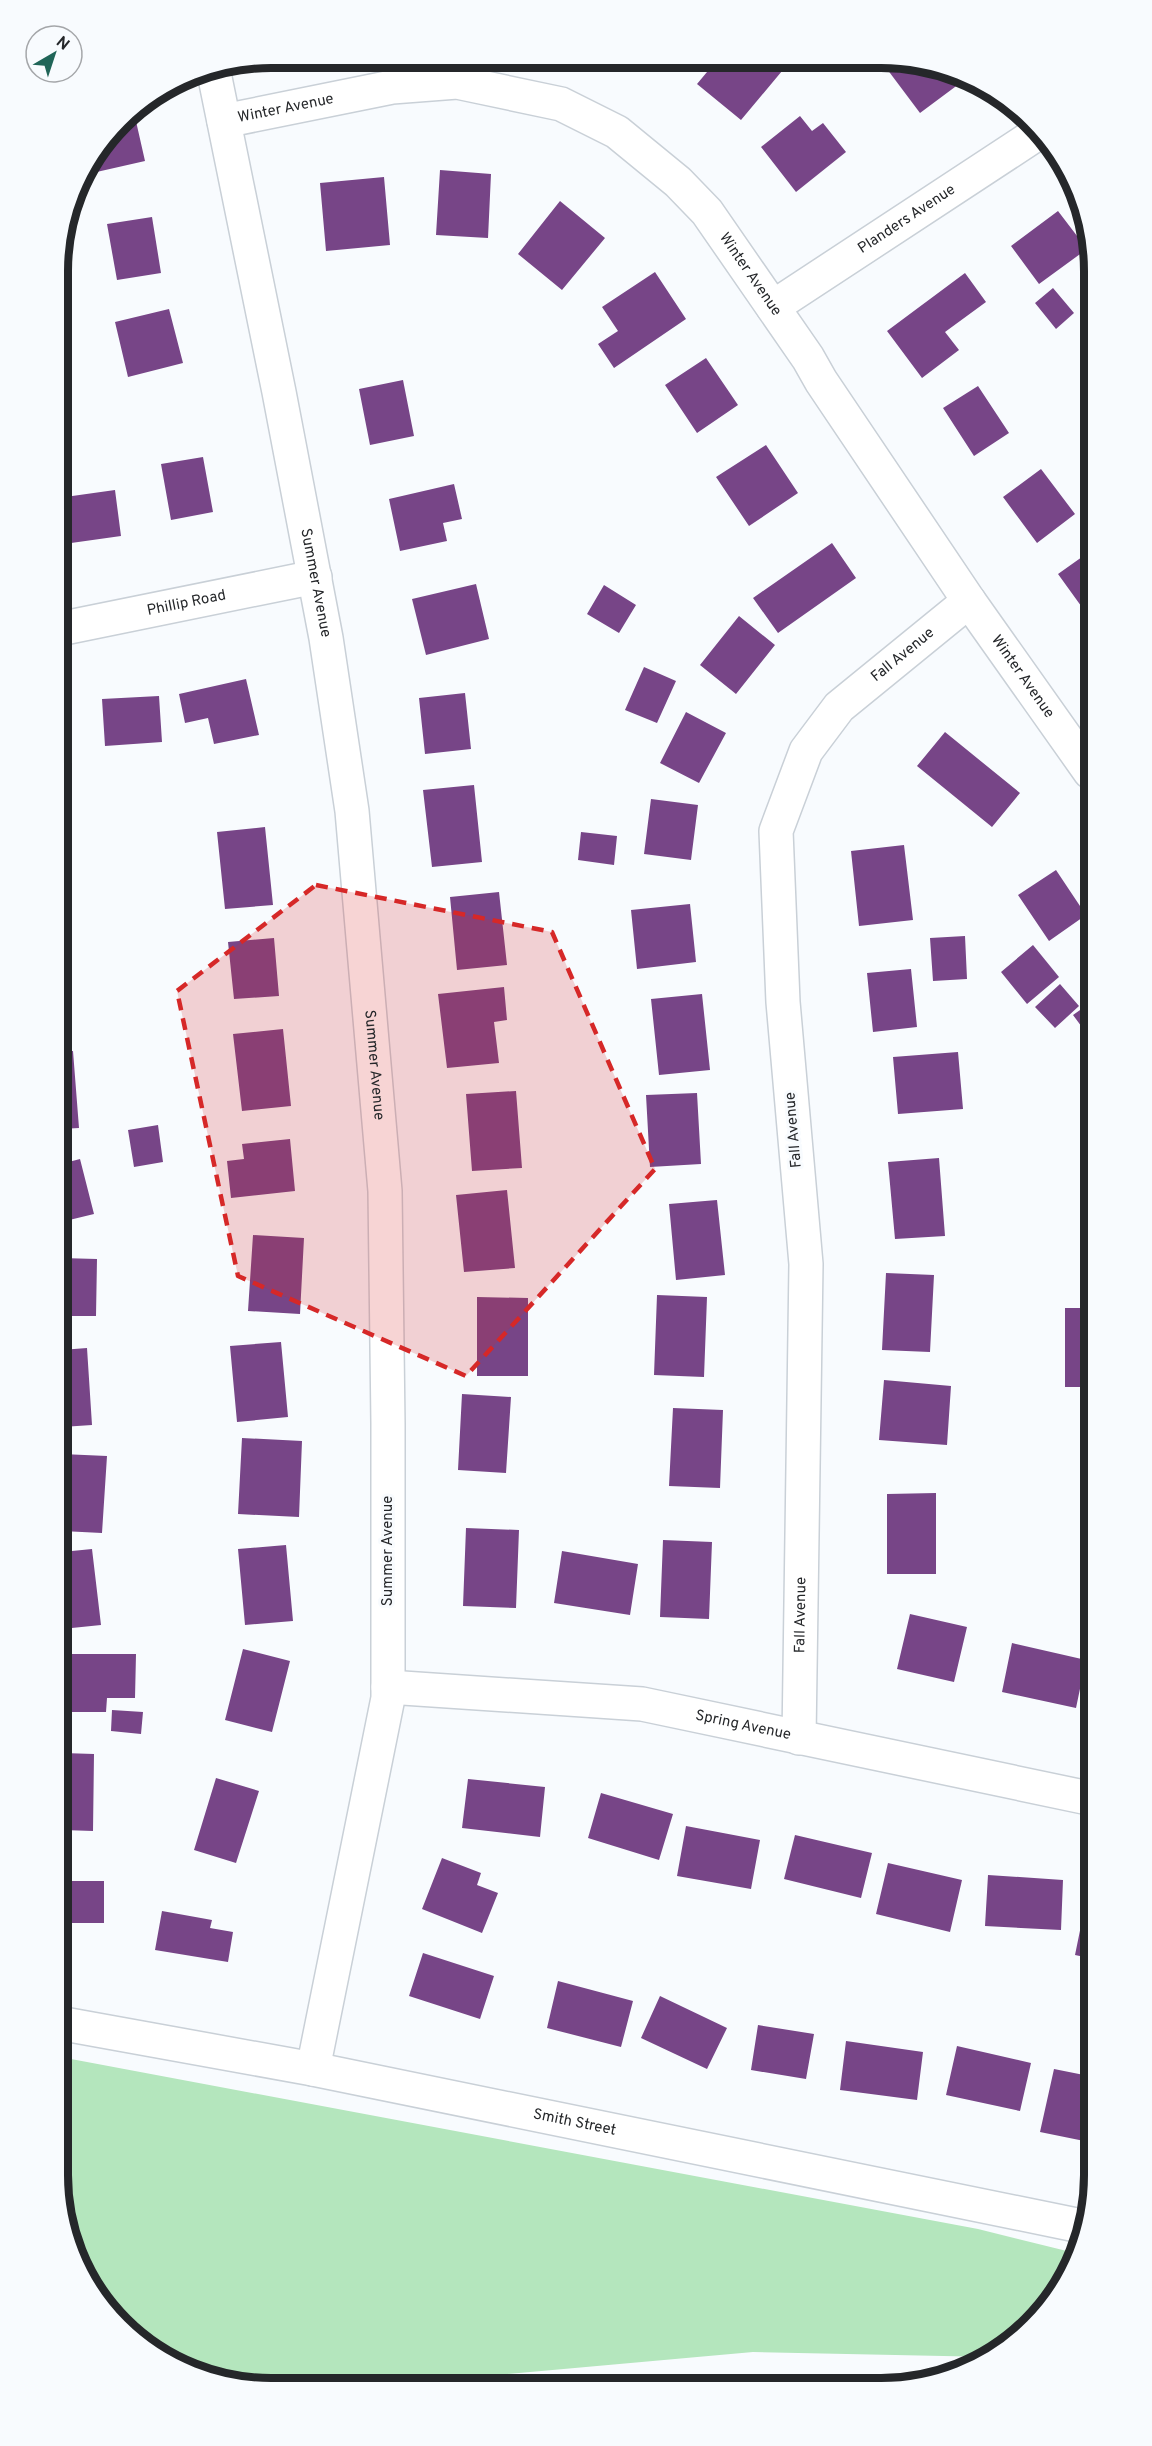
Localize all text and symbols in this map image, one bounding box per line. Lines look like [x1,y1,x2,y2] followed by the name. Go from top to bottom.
[24,24,84,84] north arrow
[51,33,73,55] text: N
[236,90,335,127] street label: Winter Avenue
[854,180,959,258] street label: Planders Avenue
[715,229,786,320] street label: Winter Avenue
[296,527,335,639] street label: Summer Avenue
[145,586,228,620] street label: Phillip Road
[867,624,938,686] street label: Fall Avenue
[987,632,1058,722] street label: Winter Avenue
[360,1009,388,1121] street label: Summer Avenue
[781,1091,807,1169] street label: Fall Avenue
[379,1496,398,1606] street label: Summer Avenue
[791,1577,811,1653] street label: Fall Avenue
[694,1706,793,1745] street label: Spring Avenue
[531,2105,618,2140] street label: Smith Street

